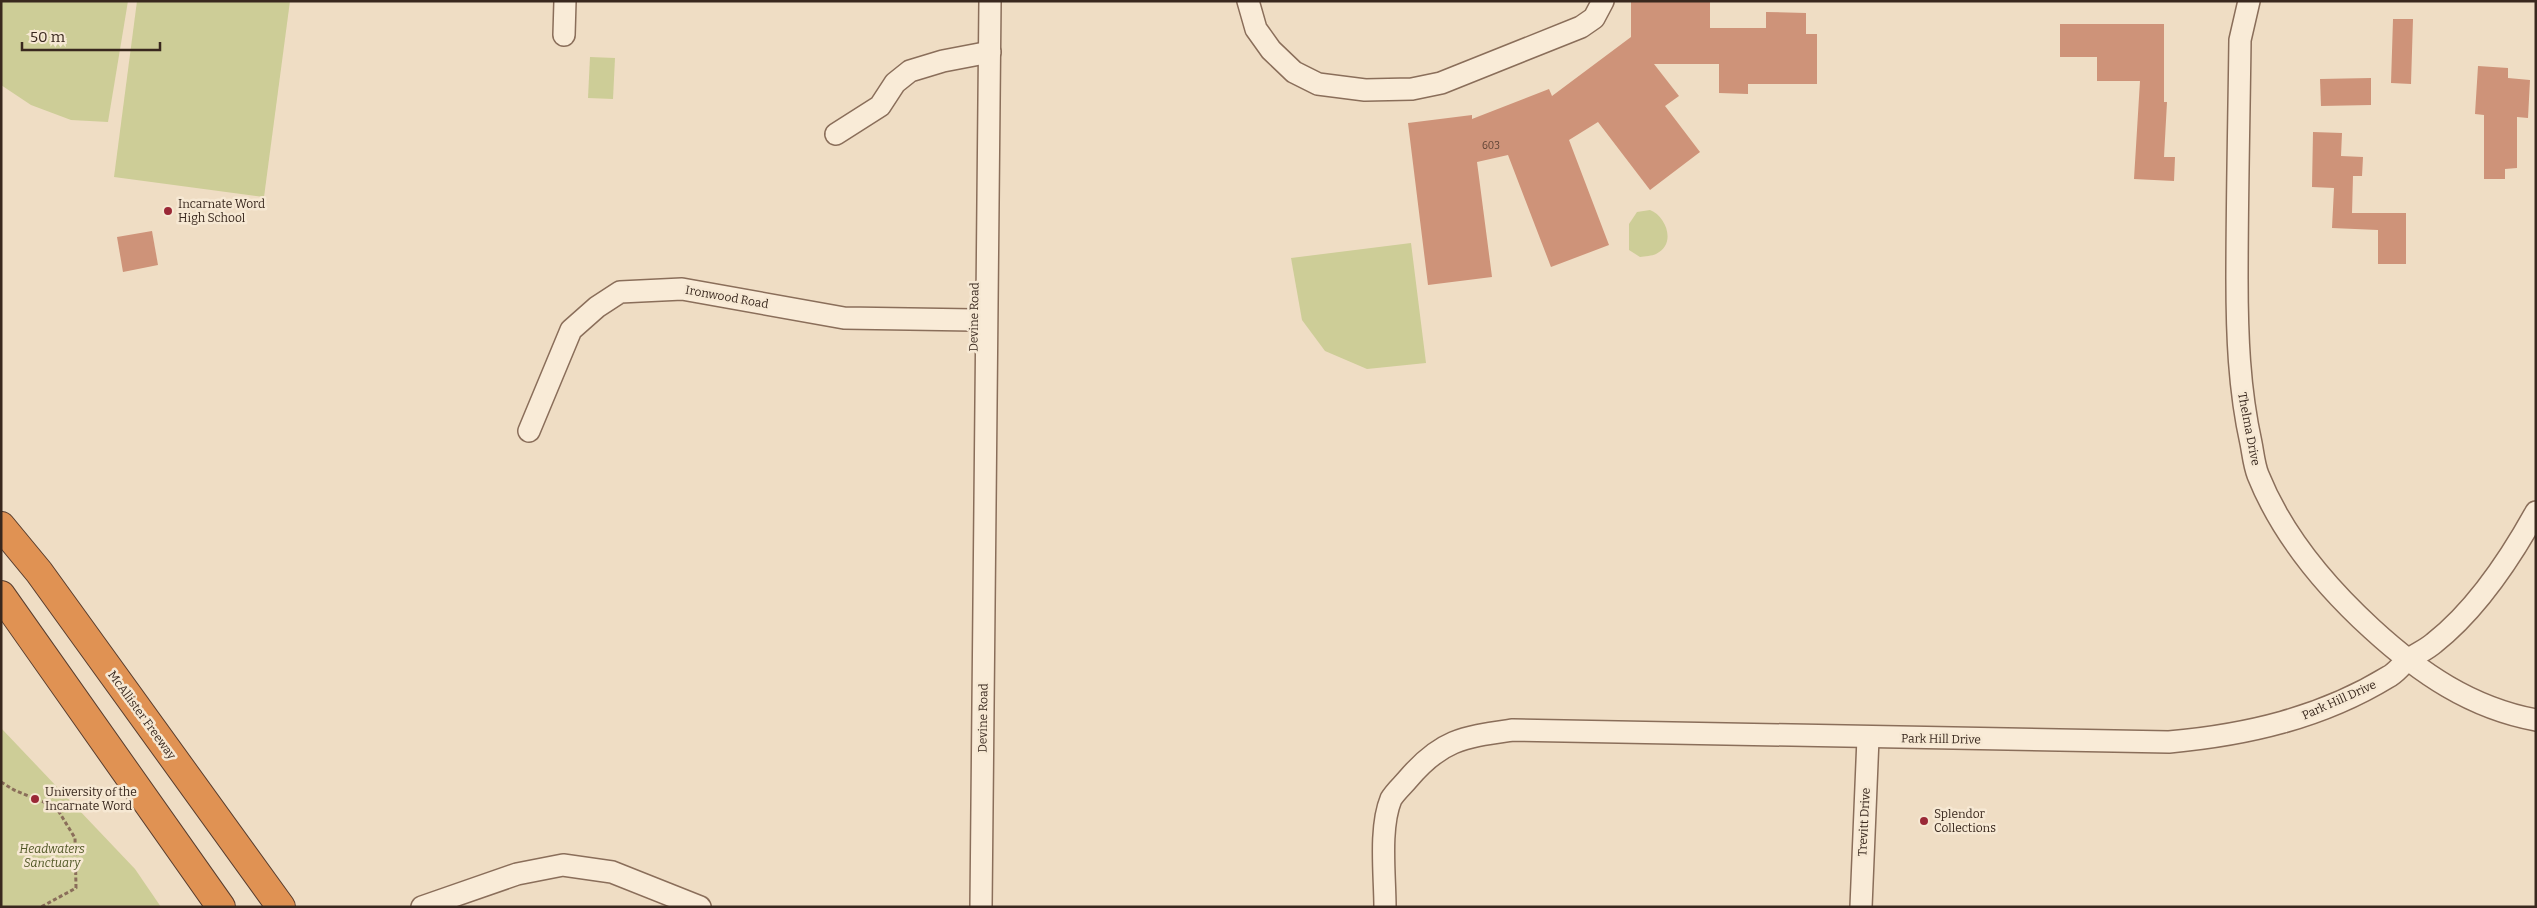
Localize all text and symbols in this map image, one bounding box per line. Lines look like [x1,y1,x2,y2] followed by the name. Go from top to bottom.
[22,20,160,52] scale bar
[30,28,66,46] text: 50 m
[1482,140,1500,152] house number: 603
[178,197,265,225] place label: Incarnate Word High School
[162,205,174,217] marker: Incarnate Word High School
[966,282,982,352] street label: Devine Road
[684,283,770,311] street label: Ironwood Road
[2235,391,2263,467] street label: Thelma Drive
[105,668,179,763] street label: McAllister Freeway
[2300,677,2378,723] street label: Park Hill Drive
[975,683,991,753] street label: Devine Road
[1901,731,1981,747] street label: Park Hill Drive
[45,785,137,813] place label: University of the Incarnate Word
[1855,787,1873,857] street label: Trevitt Drive
[29,793,41,805] marker: University of the Incarnate Word
[1934,807,1996,835] place label: Splendor Collections
[1918,815,1930,827] marker: Splendor Collections
[19,842,85,870] park label: Headwaters Sanctuary

